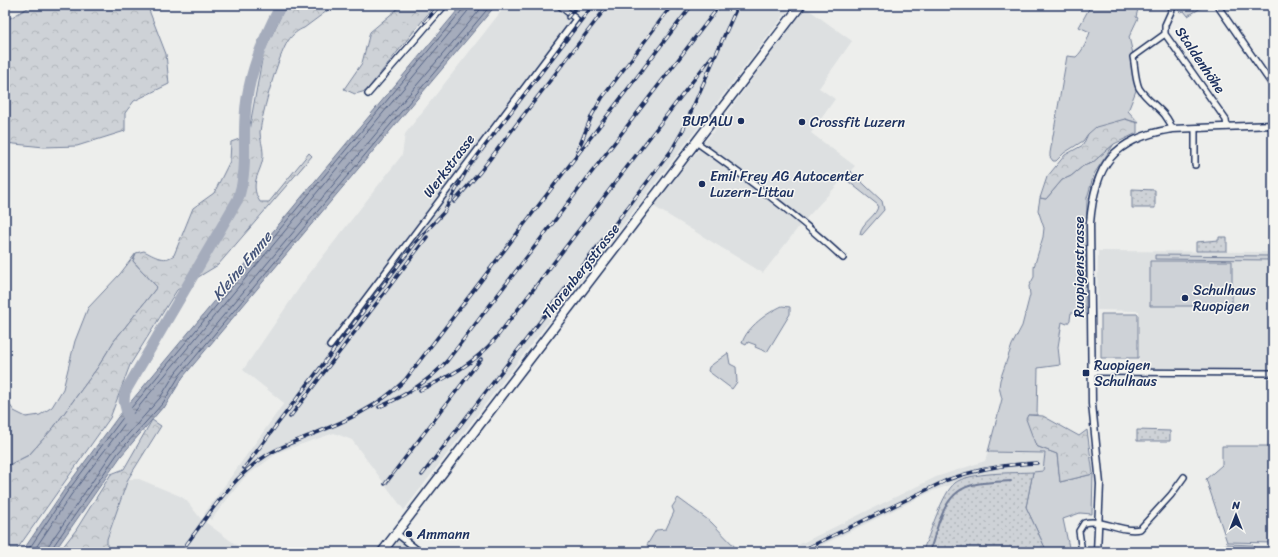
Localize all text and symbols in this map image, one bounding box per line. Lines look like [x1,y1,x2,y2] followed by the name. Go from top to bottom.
[1168,21,1232,99] street label: Staldenhöhe
[682,109,733,134] place label: BUPALU
[810,110,905,135] place label: Crossfit Luzern
[736,116,746,126] marker: BUPALU
[797,117,807,127] marker: Crossfit Luzern
[417,128,482,203] street label: Werkstrasse
[710,164,865,205] place label: Emil Frey AG Autocenter Luzern-Littau
[697,179,707,189] marker: Emil Frey AG Autocenter Luzern-Littau
[1067,216,1092,318] street label: Ruopigenstrasse
[536,218,626,324] street label: Thorenbergstrasse
[205,225,280,306] water label: Kleine Emme
[1193,278,1256,319] place label: Schulhaus Ruopigen
[1180,293,1190,303] marker: Schulhaus Ruopigen
[1094,353,1157,394] place label: Ruopigen Schulhaus
[1081,368,1091,378] marker: Ruopigen Schulhaus
[1216,495,1256,535] north arrow
[1231,496,1240,515] text: N
[416,522,470,547] place label: Ammann
[404,529,414,539] marker: Ammann

